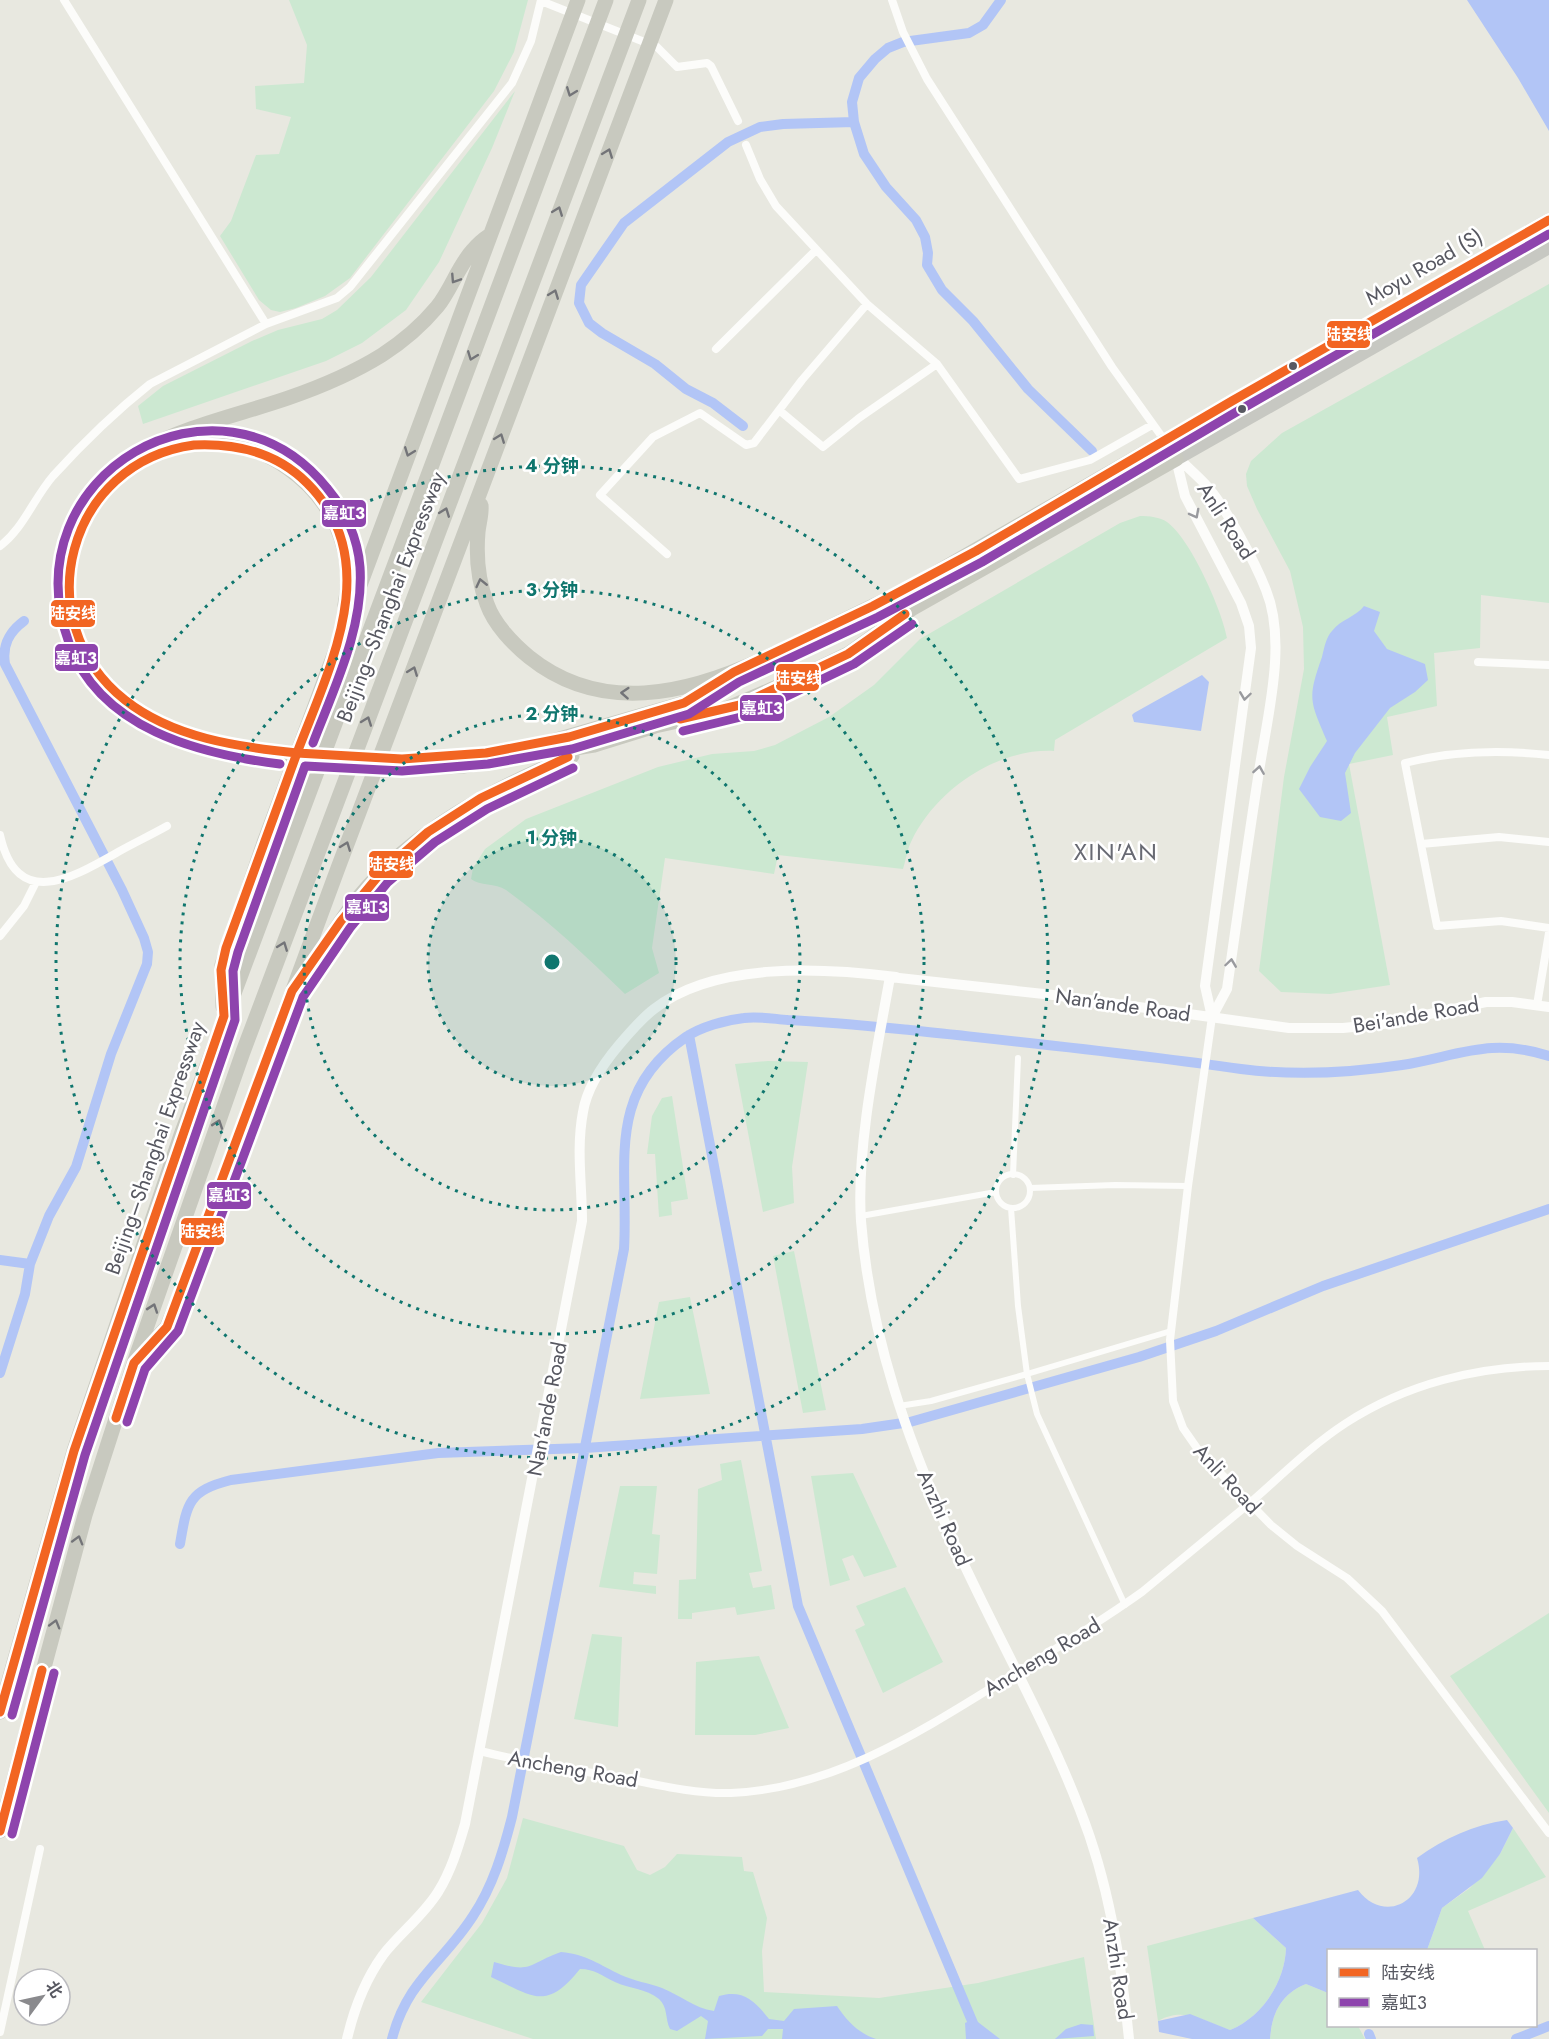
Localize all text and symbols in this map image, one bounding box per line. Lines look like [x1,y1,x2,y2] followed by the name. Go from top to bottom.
[566,86,578,97] one-way arrow
[601,148,614,159] one-way arrow
[551,206,563,217] one-way arrow
[1360,221,1488,313] street label: Moyu Road (S)
[451,273,463,283] one-way arrow
[547,289,560,300] one-way arrow
[1326,320,1371,349] line badge: 陆安线
[1325,323,1373,346] text: 陆安线
[466,350,479,361] one-way arrow
[1287,360,1299,372] unlabelled marker
[1236,403,1248,415] unlabelled marker
[493,433,505,444] one-way arrow
[404,446,417,457] one-way arrow
[525,453,579,479] text: 4 分钟
[329,467,453,727] street label: Beijing–Shanghai Expressway
[1190,476,1262,566] street label: Anli Road
[321,499,367,528] line badge: 嘉虹3
[323,502,365,525] text: 嘉虹3
[438,507,450,518] one-way arrow
[1188,508,1199,518] one-way arrow
[526,577,578,603] text: 3 分钟
[475,578,488,588] one-way arrow
[50,599,96,628] line badge: 陆安线
[49,602,97,625] text: 陆安线
[54,643,99,672] line badge: 嘉虹3
[55,647,97,670] text: 嘉虹3
[775,663,820,692] line badge: 陆安线
[405,666,418,676] one-way arrow
[774,667,822,690] text: 陆安线
[620,686,629,699] one-way arrow
[1240,691,1252,700] one-way arrow
[739,694,785,722] line badge: 嘉虹3
[741,697,783,720] text: 嘉虹3
[525,701,579,727] text: 2 分钟
[359,716,372,727] one-way arrow
[1252,765,1264,775] one-way arrow
[527,825,577,851] text: 1 分钟
[1074,834,1158,869] district label: XIN'AN
[339,841,352,851] one-way arrow
[368,850,414,879] line badge: 陆安线
[367,853,415,876] text: 陆安线
[344,893,390,922] line badge: 嘉虹3
[346,896,388,919] text: 嘉虹3
[276,941,288,952] one-way arrow
[542,952,562,972] centre of rings
[1225,958,1237,968] one-way arrow
[1053,981,1193,1029] street label: Nan'ande Road
[1351,989,1481,1041] street label: Bei'ande Road
[97,1017,213,1279] street label: Beijing–Shanghai Expressway
[210,1119,223,1129] one-way arrow
[206,1181,252,1210] line badge: 嘉虹3
[208,1184,250,1207] text: 嘉虹3
[180,1217,225,1246] line badge: 陆安线
[179,1220,227,1243] text: 陆安线
[145,1303,158,1313] one-way arrow
[519,1339,575,1479] street label: Nan'ande Road
[1186,1437,1268,1521] street label: Anli Road
[909,1465,979,1571] street label: Anzhi Road
[71,1535,84,1545] one-way arrow
[978,1610,1106,1704] street label: Ancheng Road
[48,1619,60,1630] one-way arrow
[506,1743,640,1795] street label: Ancheng Road
[1095,1916,1141,2022] street label: Anzhi Road
[1327,1949,1537,2027] legend
[1381,1960,1435,1986] text: 陆安线
[12,1967,72,2027] north arrow
[40,1976,68,2002] text: 北
[1381,1990,1427,2016] text: 嘉虹3

